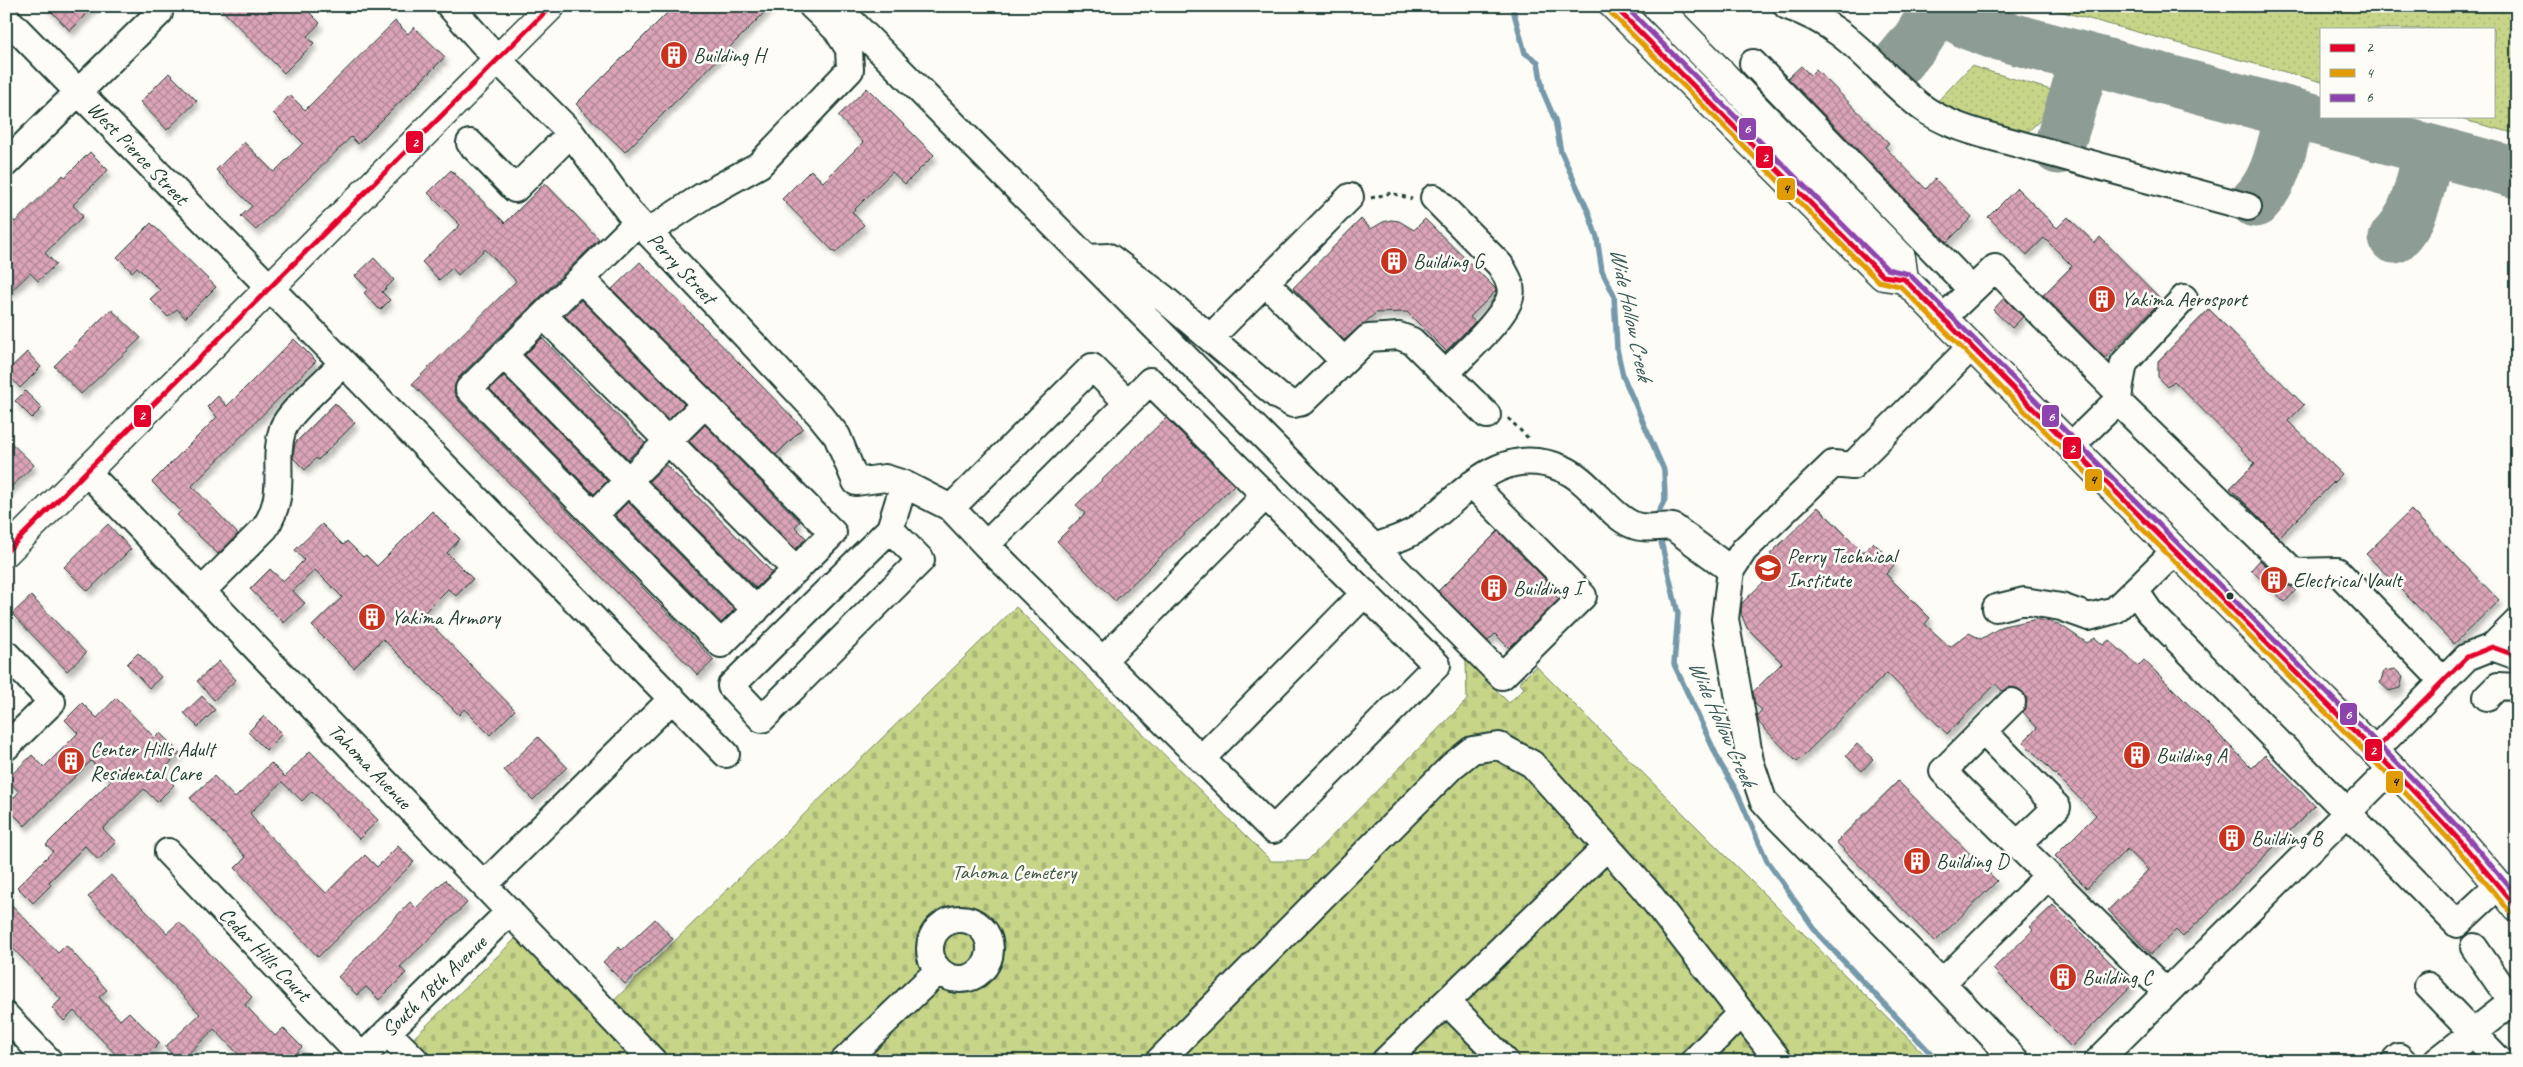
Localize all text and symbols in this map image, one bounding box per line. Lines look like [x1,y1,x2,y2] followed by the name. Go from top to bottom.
[2320,28,2496,118] legend
[2366,38,2374,57] text: 2
[659,40,689,70] building icon: Building H
[693,42,768,68] place label: Building H
[2366,64,2374,83] text: 4
[2366,88,2374,107] text: 6
[82,96,195,212] street label: West Pierce Street
[1738,117,1757,141] line badge: 6
[1744,120,1752,137] text: 6
[405,130,424,154] line badge: 2
[412,134,420,151] text: 2
[1755,145,1774,169] line badge: 2
[1762,149,1770,166] text: 2
[1776,177,1796,201] line badge: 4
[1783,180,1791,197] text: 4
[642,227,724,312] street label: Perry Street
[1603,245,1659,386] water label: Wide Hollow Creek
[1379,246,1409,276] building icon: Building G
[1413,248,1486,274] place label: Building G
[2087,284,2117,314] building icon: Yakima Aerosport
[2121,286,2249,312] place label: Yakima Aerosport
[133,404,152,428] line badge: 2
[2041,404,2060,428] line badge: 6
[139,407,147,424] text: 2
[2048,408,2056,425] text: 6
[2062,436,2082,460] line badge: 2
[2069,440,2077,457] text: 2
[2084,468,2103,492] line badge: 4
[2090,471,2098,488] text: 4
[1787,543,1900,593] place label: Perry Technical Institute
[1753,553,1783,583] school or university icon: Perry Technical Institute
[2259,565,2289,595] building icon: Electrical Vault
[2293,567,2404,593] place label: Electrical Vault
[1479,573,1509,603] building icon: Building I
[1513,575,1586,601] place label: Building I
[2225,591,2235,601] unlabelled marker
[357,602,387,632] building icon: Yakima Armory
[391,604,502,630] place label: Yakima Armory
[1682,656,1764,794] water label: Wide Hollow Creek
[2339,702,2358,726] line badge: 6
[2345,706,2353,723] text: 6
[323,718,418,815] street label: Tahoma Avenue
[90,736,218,786] place label: Center Hills Adult Residental Care
[2364,738,2383,762] line badge: 2
[2122,740,2152,770] building icon: Building A
[2156,742,2228,768] place label: Building A
[2370,742,2378,759] text: 2
[56,746,86,776] building icon: Center Hills Adult Residental Care
[2385,770,2404,794] line badge: 4
[2392,773,2400,790] text: 4
[2217,823,2247,853] building icon: Building B
[2251,825,2324,851] place label: Building B
[1902,846,1932,876] building icon: Building D
[1936,848,2010,874] place label: Building D
[952,859,1078,885] park label: Tahoma Cemetery
[214,901,318,1008] street label: Cedar Hills Court
[376,929,493,1042] street label: South 18th Avenue
[2048,962,2078,992] building icon: Building C
[2082,964,2154,990] place label: Building C

